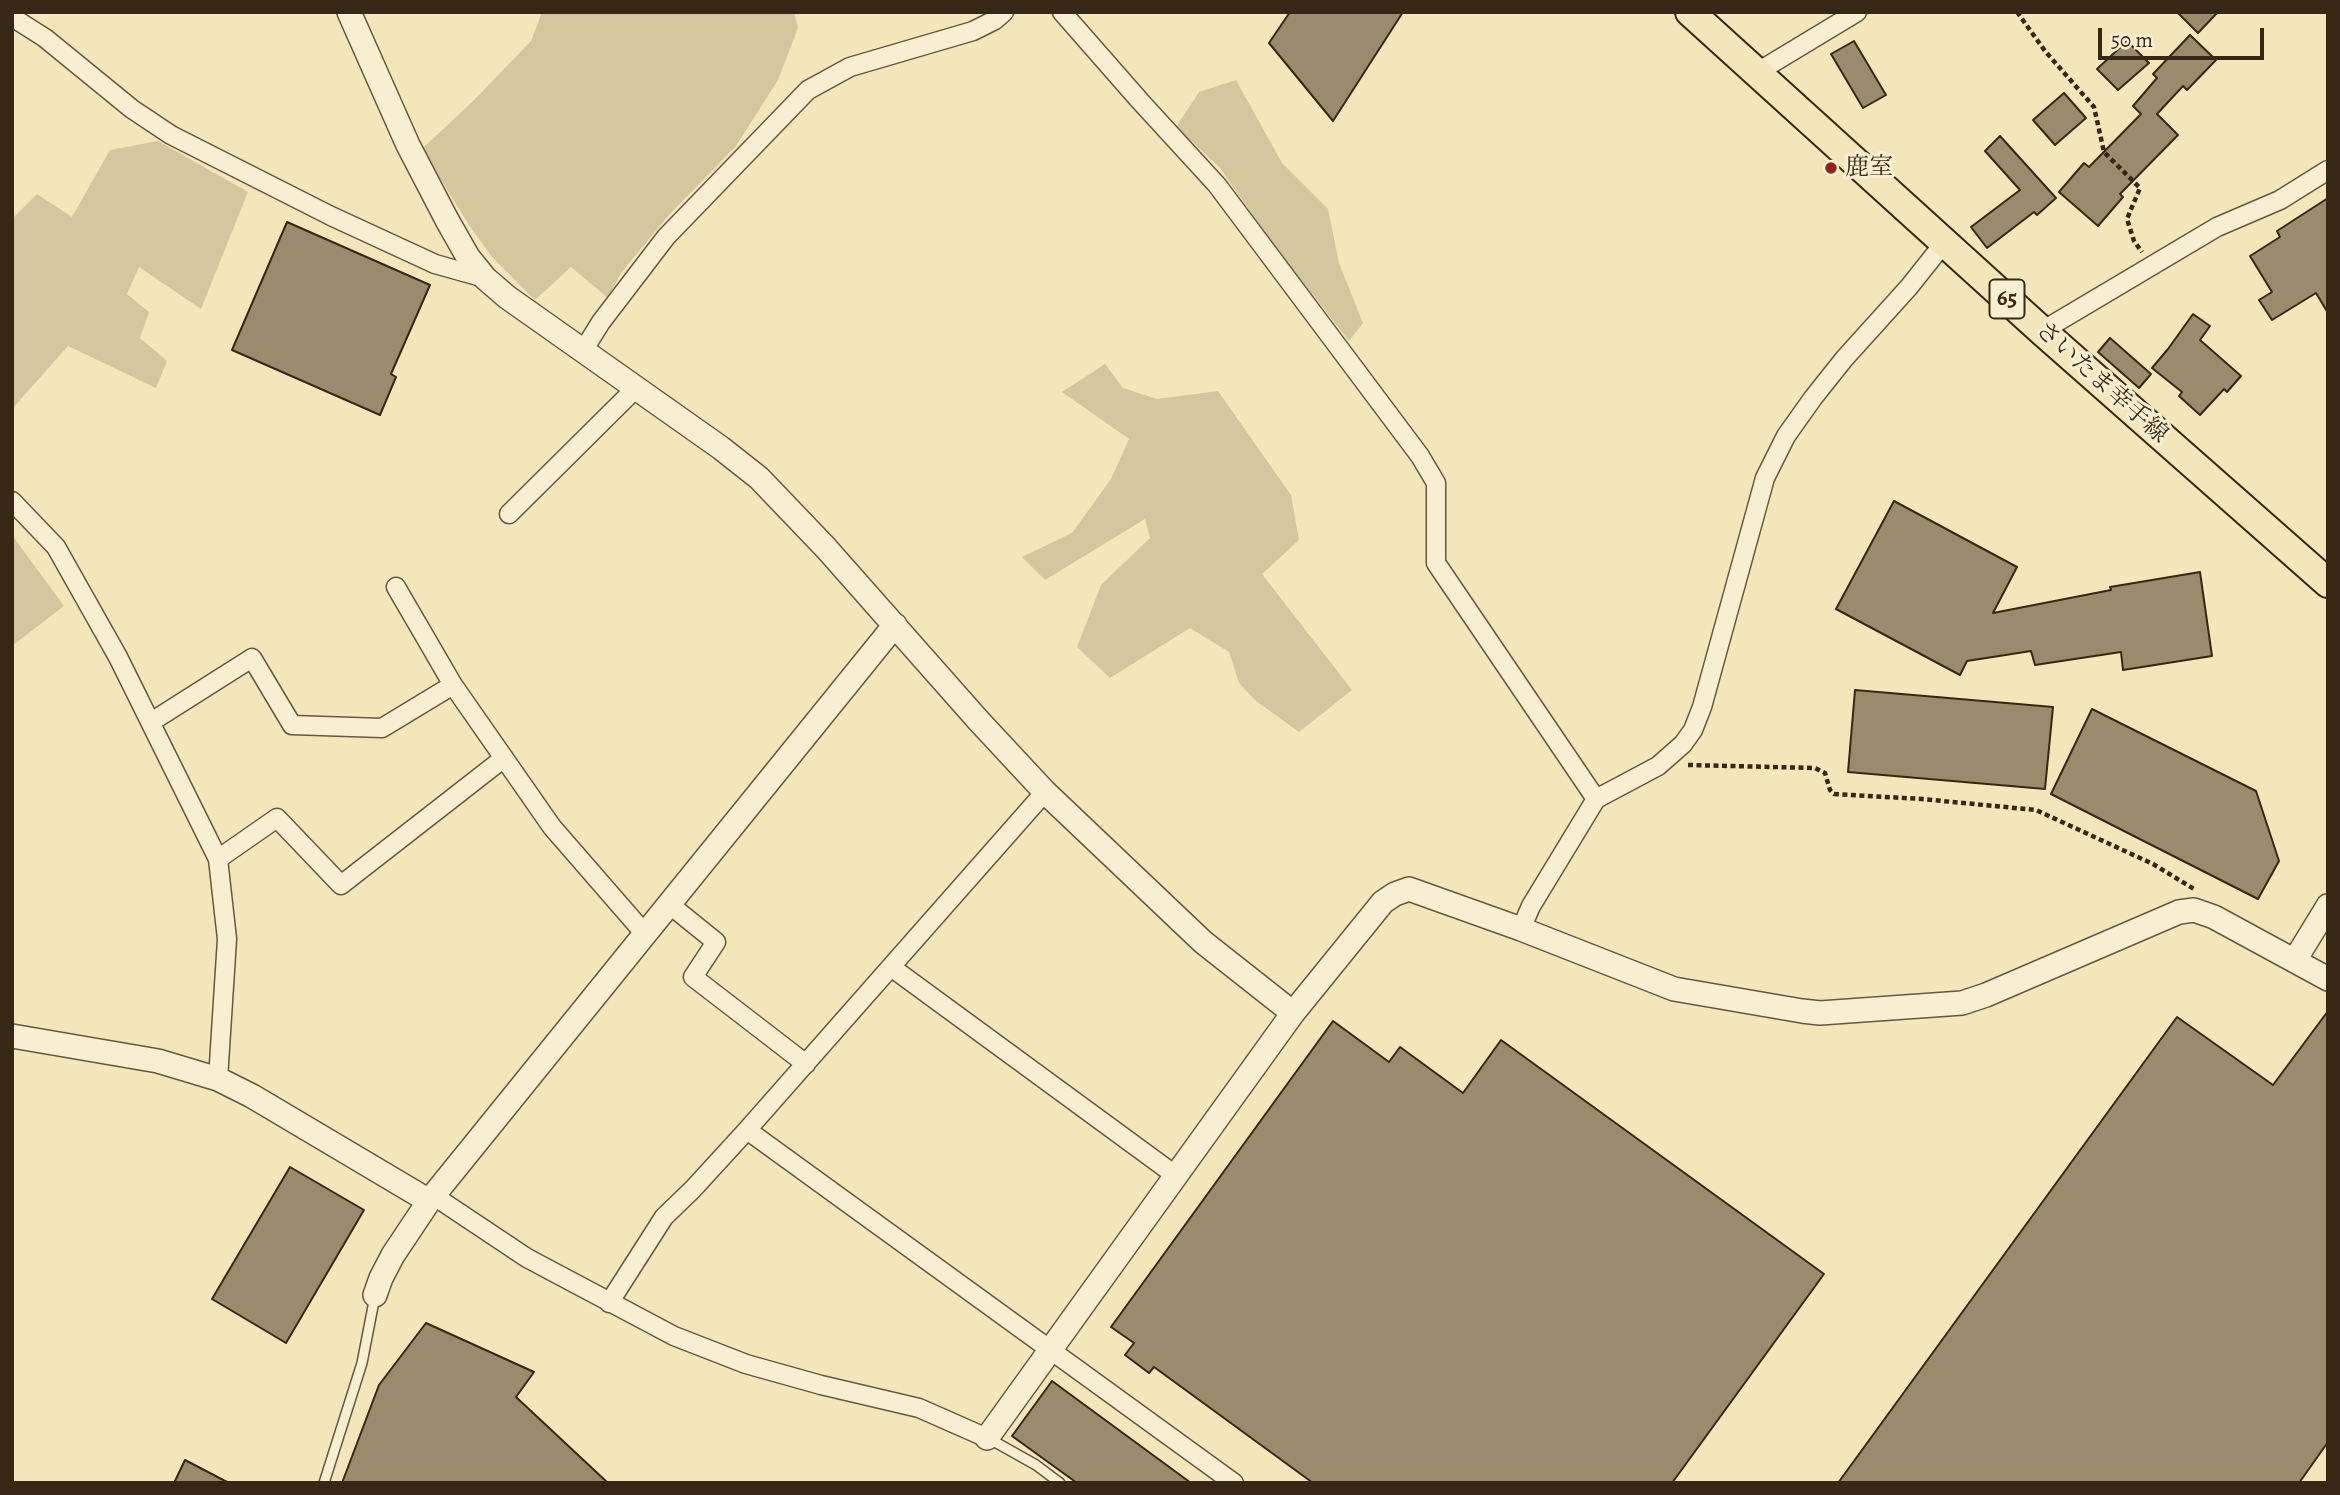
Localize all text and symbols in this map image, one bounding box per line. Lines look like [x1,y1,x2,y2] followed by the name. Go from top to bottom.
[2102,14,2268,58] scale bar
[2111,26,2153,54] text: 50 m
[1845,154,1893,182] place label: 鹿室
[1823,160,1839,176] marker: 鹿室
[1990,280,2024,318] road number: 65
[2029,316,2173,450] street label: さいたま幸手線

